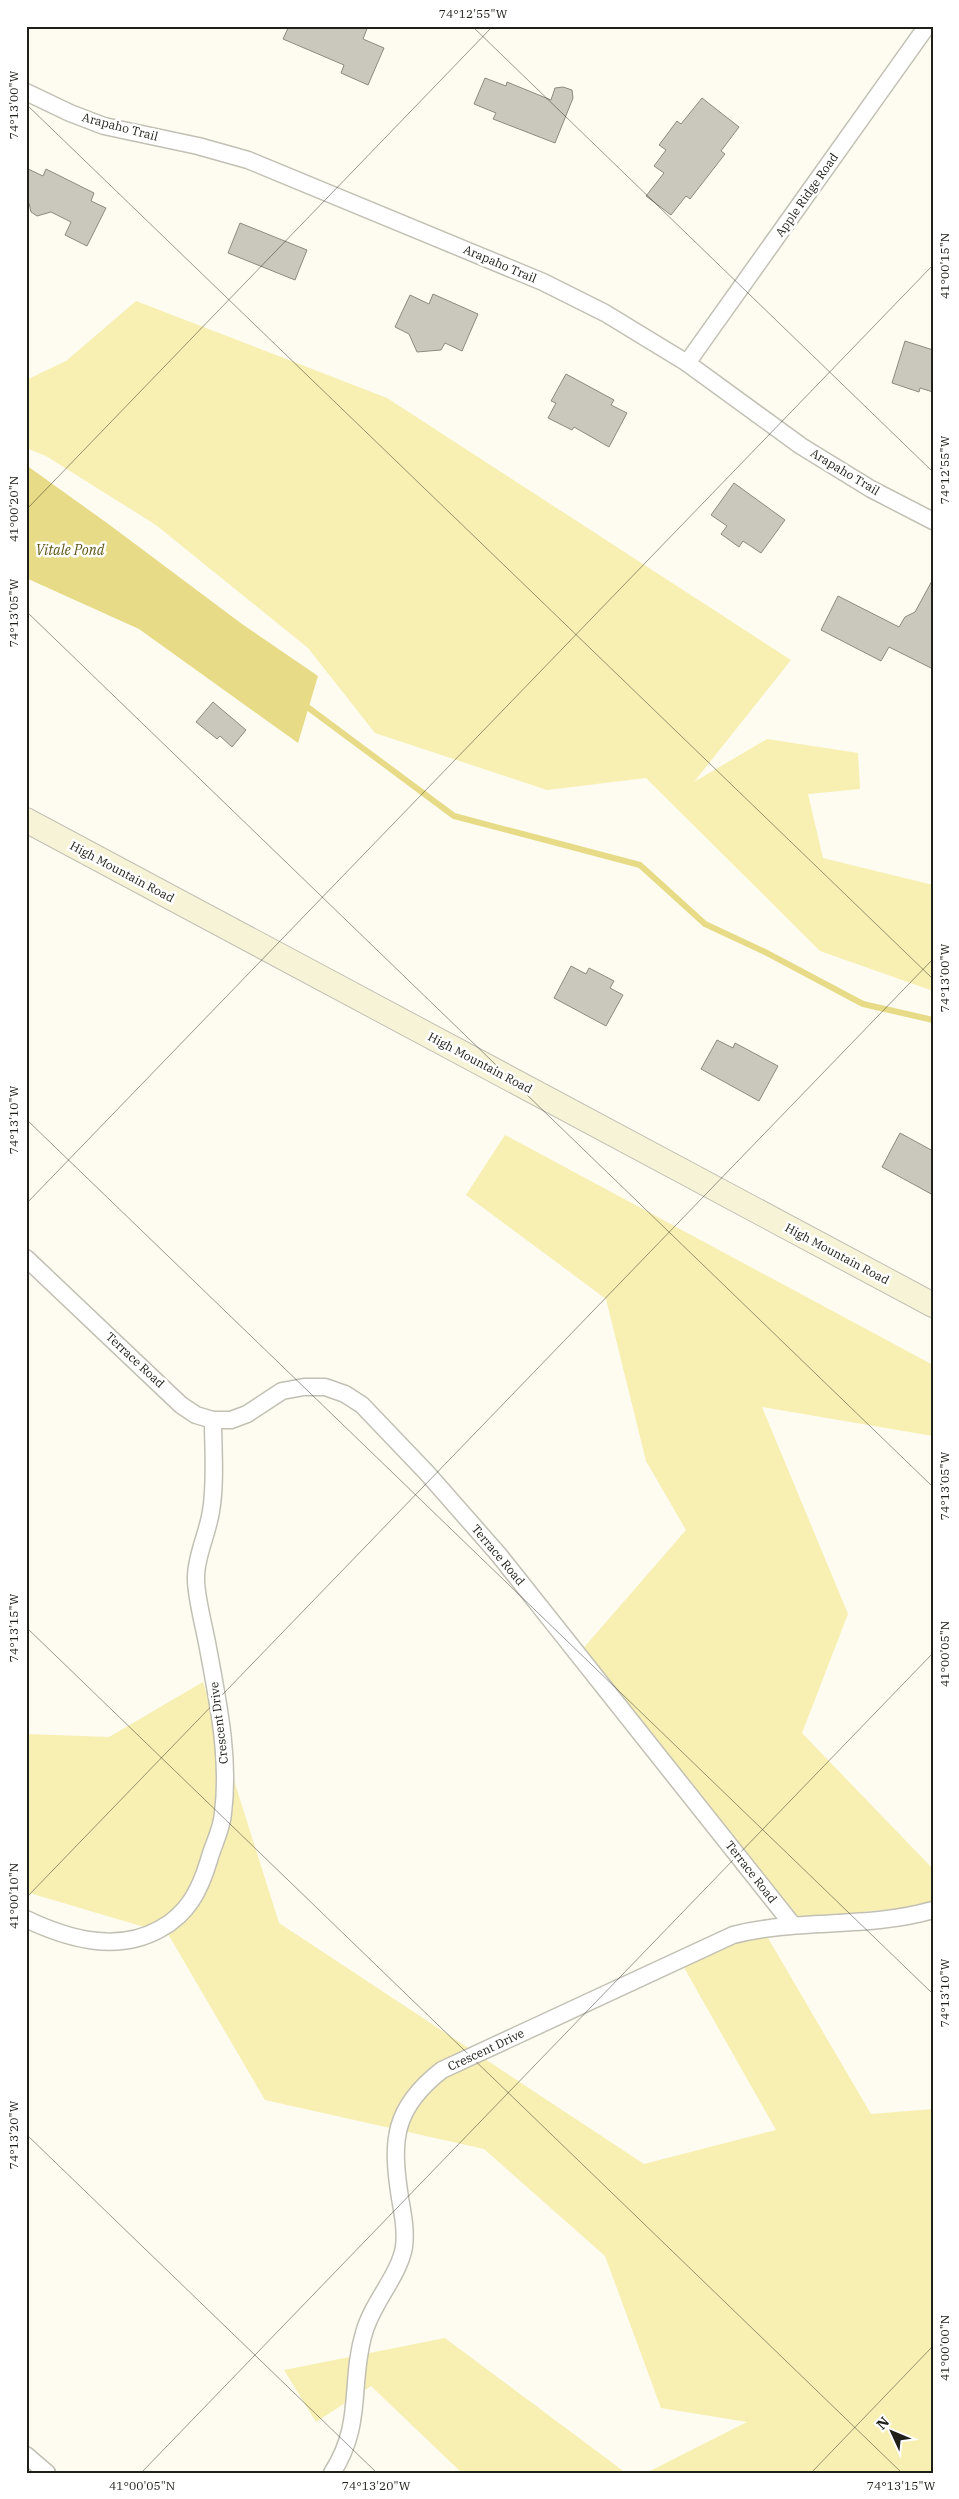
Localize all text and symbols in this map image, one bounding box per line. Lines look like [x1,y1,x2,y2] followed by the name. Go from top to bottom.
[439,6,508,21] text: 74°12'55"W
[6,70,21,139] text: 74°13'00"W
[80,109,160,144] street label: Arapaho Trail
[772,150,841,240] street label: Apple Ridge Road
[937,233,952,299] text: 41°00'15"N
[461,241,539,286] street label: Arapaho Trail
[937,435,952,504] text: 74°12'55"W
[808,445,883,498] street label: Arapaho Trail
[6,476,21,542] text: 41°00'20"N
[36,541,105,559] water label: Vitale Pond
[6,578,21,647] text: 74°13'05"W
[68,838,177,905] street label: High Mountain Road
[937,943,952,1012] text: 74°13'00"W
[426,1029,535,1096] street label: High Mountain Road
[6,1085,21,1154] text: 74°13'10"W
[783,1220,892,1287] street label: High Mountain Road
[103,1329,168,1391] street label: Terrace Road
[937,1451,952,1520] text: 74°13'05"W
[469,1521,528,1588] street label: Terrace Road
[6,1593,21,1662] text: 74°13'15"W
[937,1621,952,1687] text: 41°00'05"N
[206,1681,231,1765] street label: Crescent Drive
[722,1838,780,1906] street label: Terrace Road
[6,1863,21,1929] text: 41°00'10"N
[937,1958,952,2027] text: 74°13'10"W
[445,2025,526,2074] street label: Crescent Drive
[6,2100,21,2169] text: 74°13'20"W
[937,2315,952,2381] text: 41°00'00"N
[866,2406,916,2456] north arrow
[872,2413,893,2433] text: N
[109,2478,175,2493] text: 41°00'05"N
[342,2478,411,2493] text: 74°13'20"W
[867,2478,936,2493] text: 74°13'15"W

